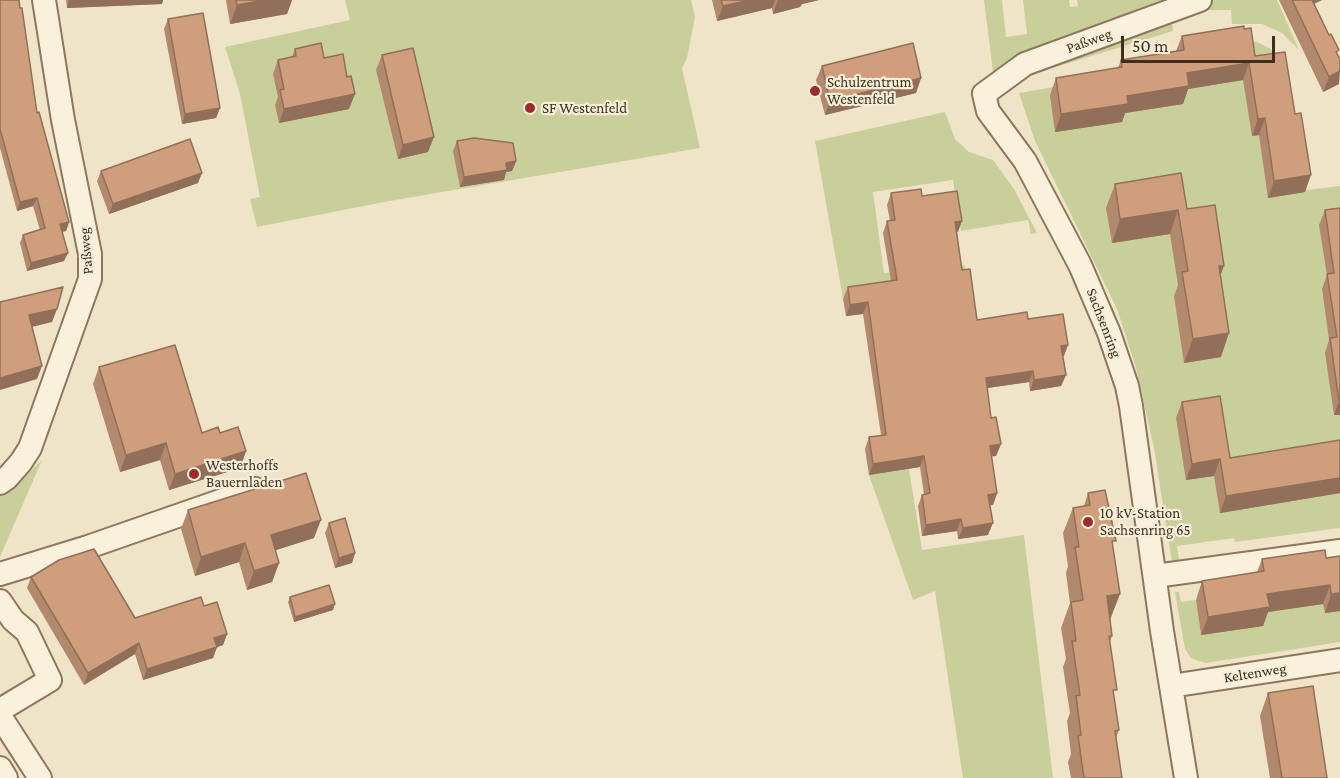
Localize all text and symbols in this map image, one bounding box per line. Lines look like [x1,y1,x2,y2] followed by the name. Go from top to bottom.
[1064,24,1114,58] street label: Paßweg
[1124,24,1278,62] scale bar
[1132,36,1169,56] text: 50 m
[827,73,911,108] place label: Schulzentrum Westenfeld
[808,84,822,98] marker: Schulzentrum Westenfeld
[542,99,627,117] place label: SF Westenfeld
[523,101,537,115] marker: SF Westenfeld
[75,227,97,275] street label: Paßweg
[1082,286,1126,360] street label: Sachsenring
[206,456,283,491] place label: Westerhoffs Bauernladen
[187,467,201,481] marker: Westerhoffs Bauernladen
[1100,504,1191,539] place label: 10 kV-Station Sachsenring 65
[1081,515,1095,529] marker: 10 kV-Station Sachsenring 65
[1222,659,1288,687] street label: Keltenweg

